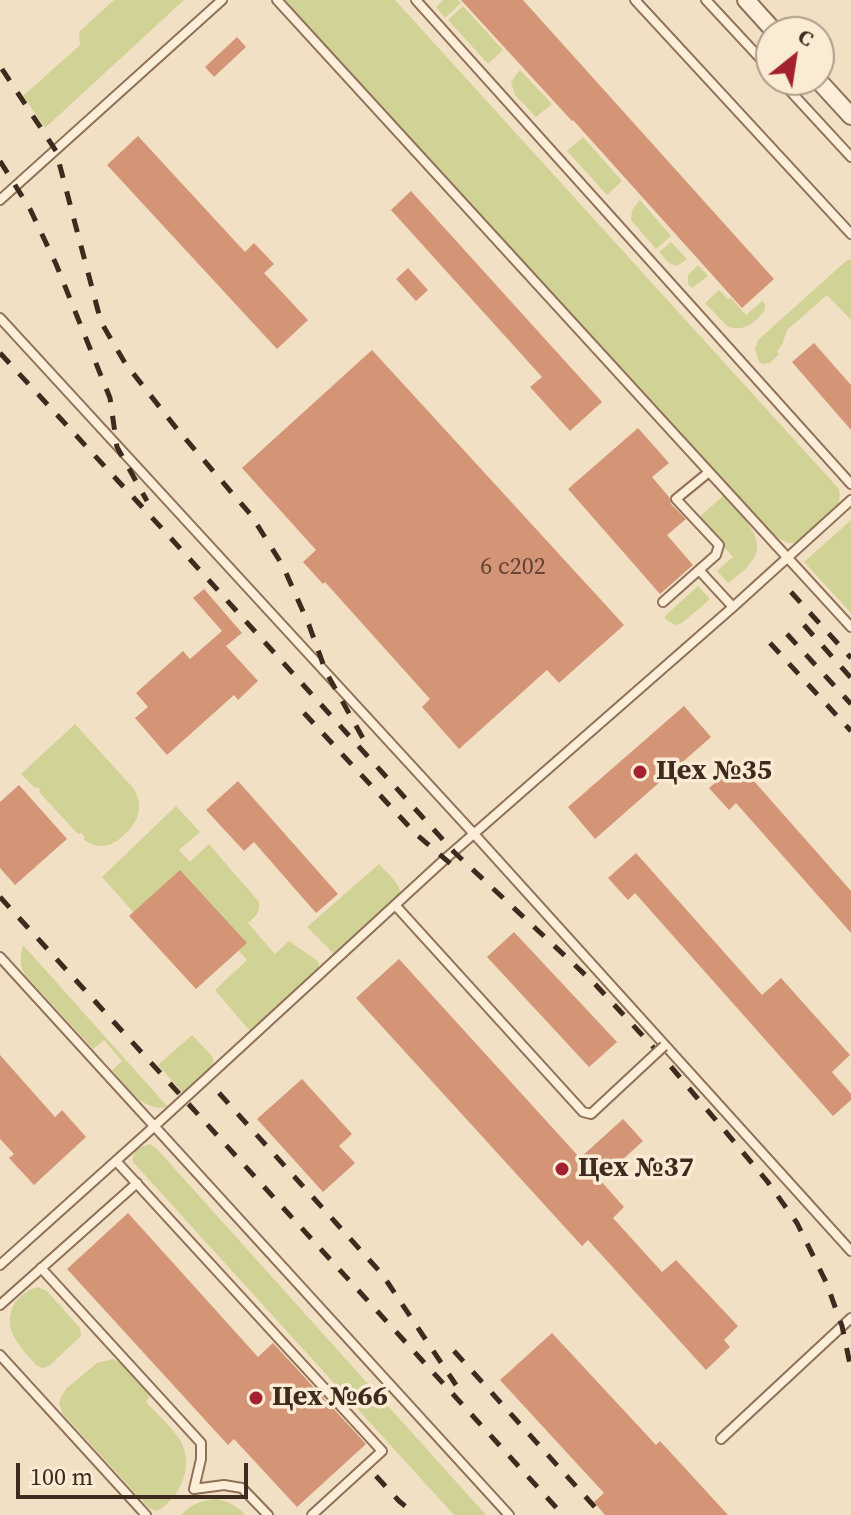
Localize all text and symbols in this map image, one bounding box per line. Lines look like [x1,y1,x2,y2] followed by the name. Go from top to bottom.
[755,16,835,96] north arrow
[793,21,819,53] text: С
[480,554,546,582] house number: 6 с202
[656,755,772,789] place label: Цех №35
[631,763,649,781] marker: Цех №35
[578,1152,694,1186] place label: Цех №37
[553,1160,571,1178] marker: Цех №37
[272,1381,388,1415] place label: Цех №66
[247,1389,265,1407] marker: Цех №66
[20,1447,252,1497] scale bar
[30,1460,93,1493] text: 100 m

